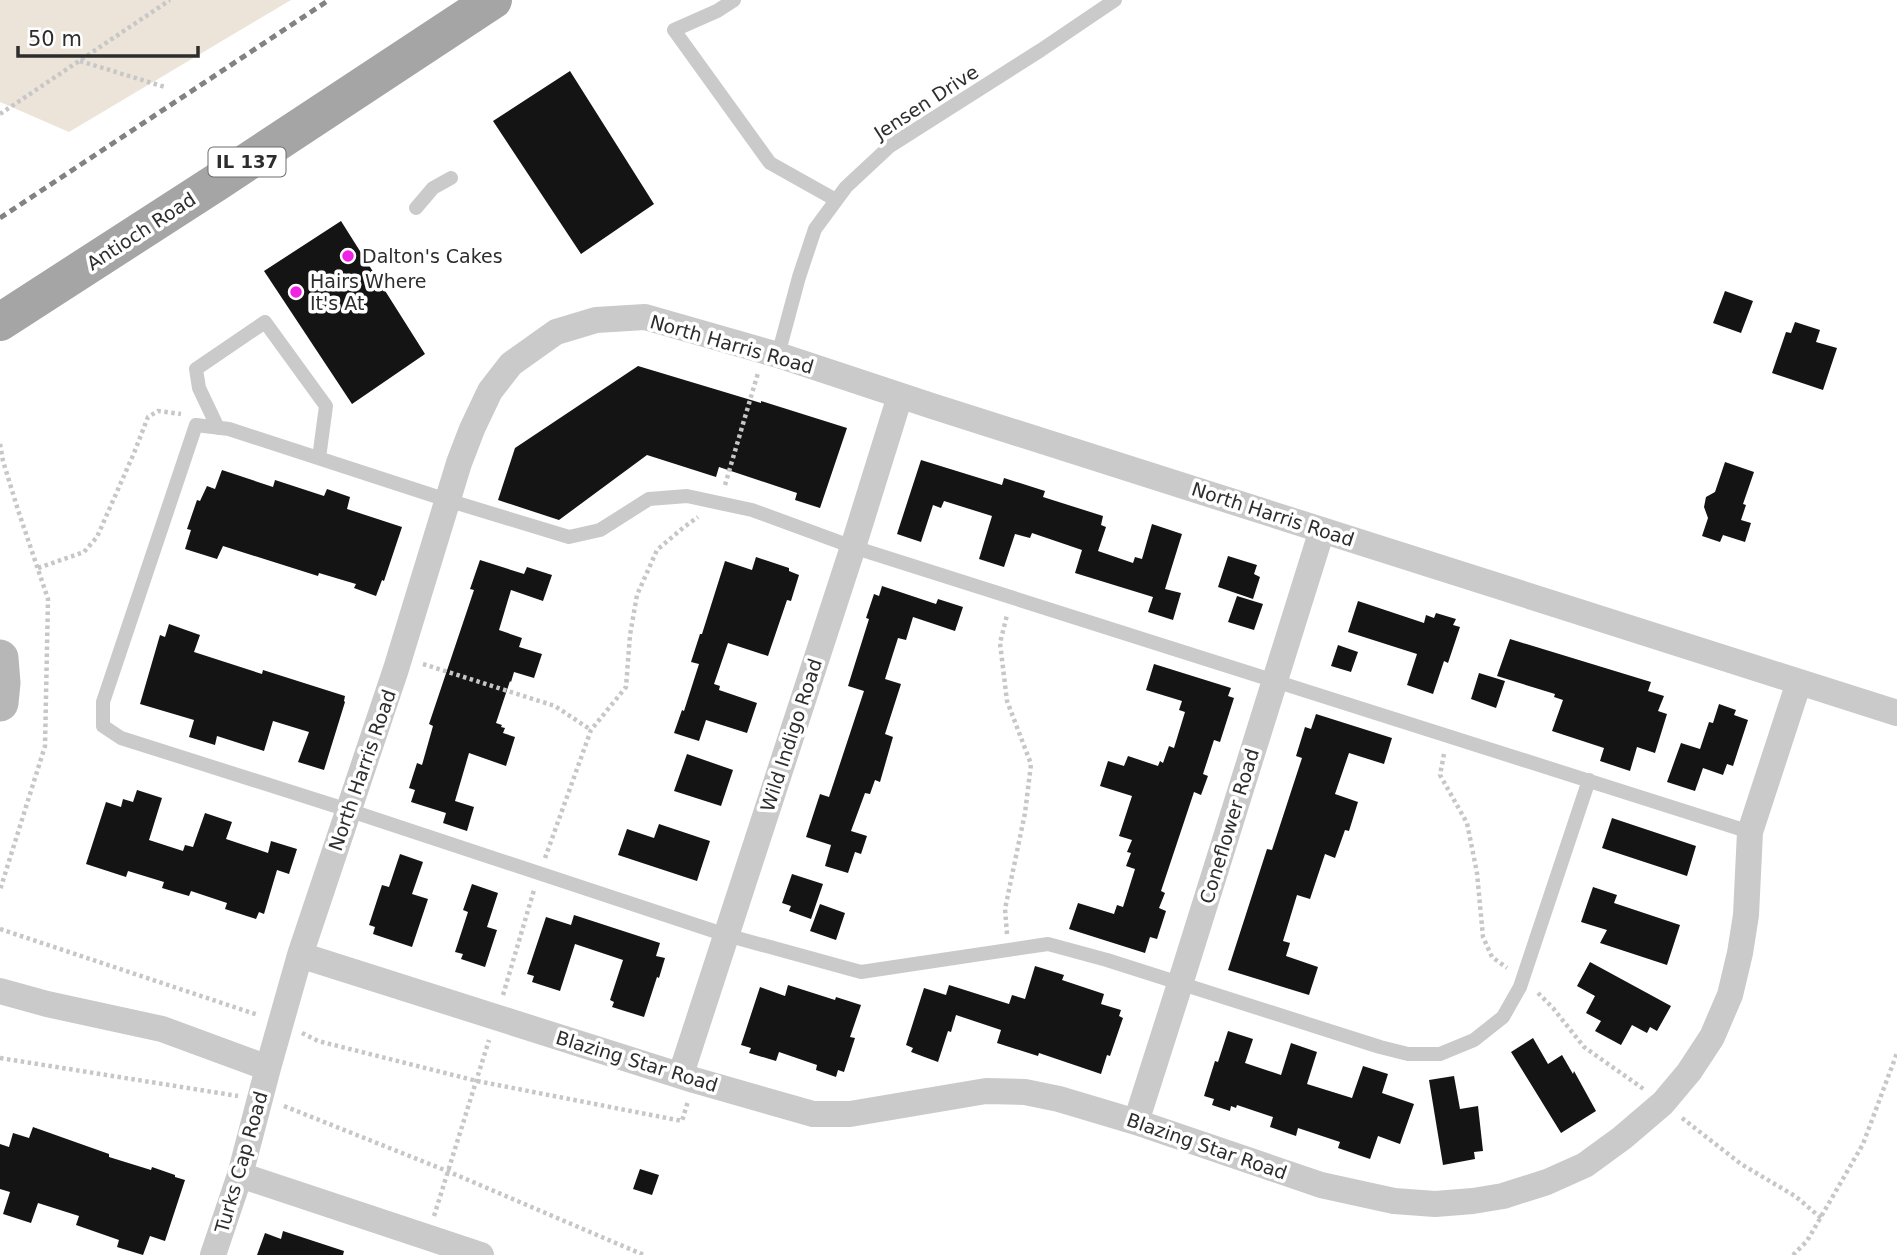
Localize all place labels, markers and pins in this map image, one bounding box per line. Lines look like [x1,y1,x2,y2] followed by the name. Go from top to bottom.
[362,245,503,267] place label: Dalton's Cakes
[340,248,356,264] marker: Dalton's Cakes
[310,270,427,314] place label: Hairs Where It's At
[288,284,304,300] marker: Hairs Where It's At

